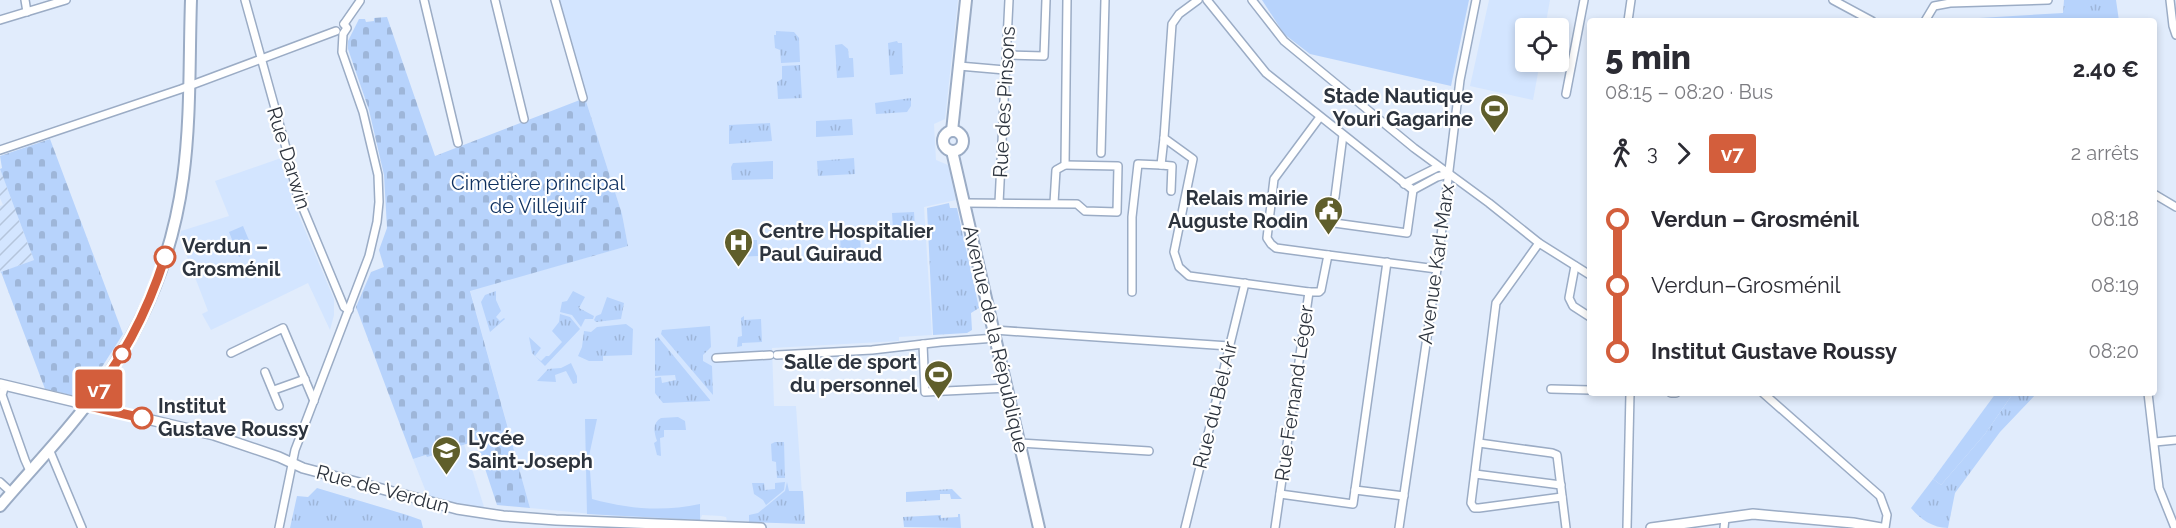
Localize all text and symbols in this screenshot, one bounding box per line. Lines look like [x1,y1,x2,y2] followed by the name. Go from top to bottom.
[1515,18,1569,72] map controls
[1515,18,1569,72] button: locate
[988,26,1020,178] street label: Rue des Pinsons
[1605,38,1691,77] text: 5 min
[2073,56,2139,82] text: 2.40 €
[1605,80,1773,104] text: 08:15 – 08:20 · Bus
[1323,84,1473,131] place label: Stade Nautique Youri Gagarine
[1478,92,1510,134] sports icon: Stade Nautique Youri Gagarine
[262,104,316,212] street label: Rue Darwin
[1605,137,1638,170] icon: walk
[1667,137,1700,170] icon: forward
[1647,141,1658,165] text: 3
[1721,141,1744,166] text: v7
[2071,141,2139,165] text: 2 arrêts
[451,171,625,218] park label: Cimetière principal de Villejuif
[1413,182,1459,346] street label: Avenue Karl Marx
[1168,186,1308,233] place label: Relais mairie Auguste Rodin
[1313,194,1345,236] public building icon: Relais mairie Auguste Rodin
[1651,206,1859,232] text: Verdun – Grosménil
[2091,207,2139,231] text: 08:18
[759,219,934,266] place label: Centre Hospitalier Paul Guiraud
[958,223,1034,455] street label: Avenue de la République
[722,226,754,268] hospital icon: Centre Hospitalier Paul Guiraud
[182,234,281,281] place label: Verdun – Grosménil
[154,246,176,268] marker: Verdun – Grosménil
[1651,272,1841,298] text: Verdun–Grosménil
[2091,273,2139,297] text: 08:19
[1270,303,1318,483] street label: Rue Fernand Léger
[1651,338,1897,364] text: Institut Gustave Roussy
[1188,339,1242,471] street label: Rue du Bel Air
[2088,339,2139,363] text: 08:20
[113,345,131,363] unlabelled marker
[784,350,918,397] place label: Salle de sport du personnel
[922,358,954,400] sports icon: Salle de sport du personnel
[72,370,126,408] line badge: v7
[87,377,111,402] text: v7
[158,394,309,441] place label: Institut Gustave Roussy
[131,407,153,429] marker: Institut Gustave Roussy
[468,426,593,473] place label: Lycée Saint-Joseph
[431,434,463,476] school or university icon: Lycée Saint-Joseph
[314,460,452,518] street label: Rue de Verdun

